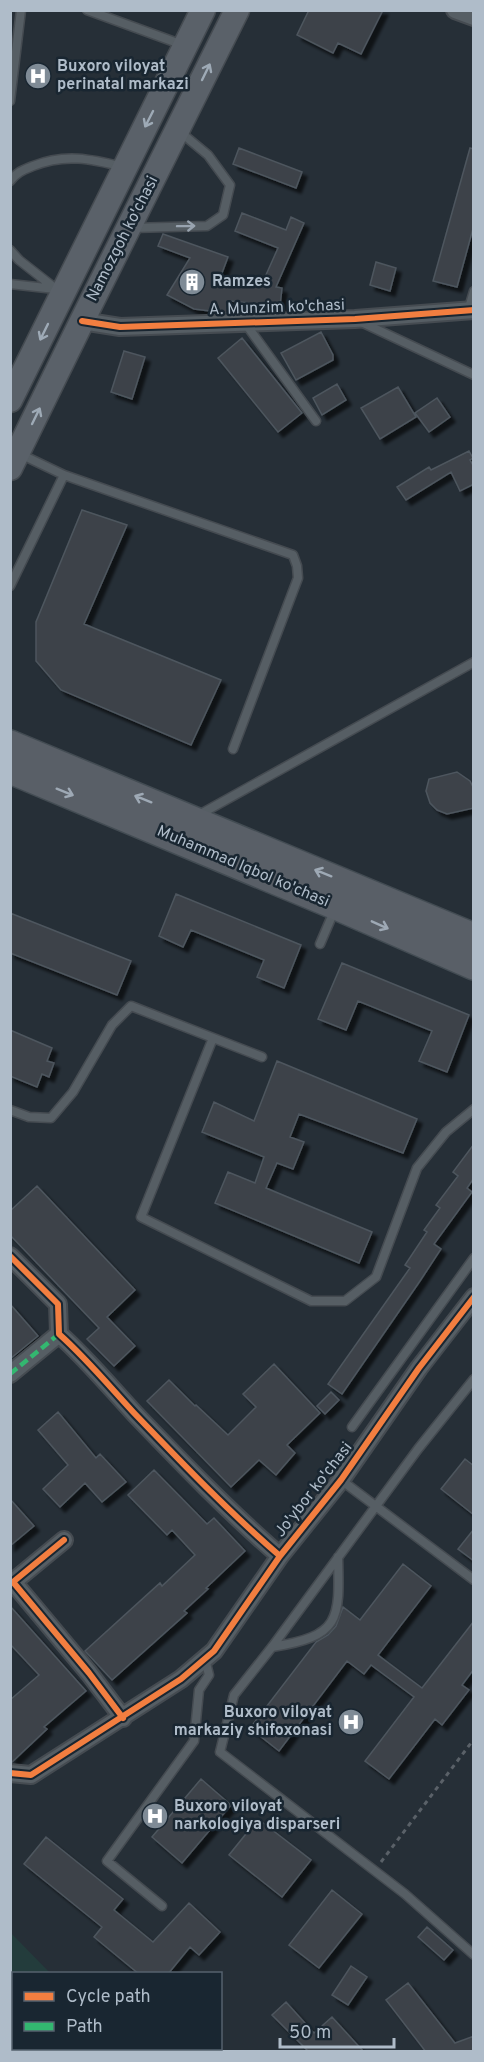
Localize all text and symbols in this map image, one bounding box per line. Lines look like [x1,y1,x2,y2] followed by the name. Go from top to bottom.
[57,57,189,95] place label: Buxoro viloyat perinatal markazi
[23,61,53,91] hospital icon: Buxoro viloyat perinatal markazi
[201,63,213,81] one-way arrow
[142,110,154,128] one-way arrow
[83,173,163,305] street label: Namozgoh ko'chasi
[176,220,196,232] one-way arrow
[177,267,207,297] building icon: Ramzes
[212,272,271,292] place label: Ramzes
[209,296,345,320] street label: A. Munzim ko'chasi
[37,322,49,340] one-way arrow
[30,407,42,425] one-way arrow
[55,787,74,798] one-way arrow
[134,793,152,804] one-way arrow
[154,822,332,912] street label: Muhammad Iqbol ko'chasi
[314,867,333,878] one-way arrow
[370,920,388,931] one-way arrow
[271,1439,357,1541] street label: Jo'ybor ko'chasi
[174,1703,332,1741] place label: Buxoro viloyat markaziy shifoxonasi
[336,1707,366,1737] hospital icon: Buxoro viloyat markaziy shifoxonasi
[174,1797,340,1835] place label: Buxoro viloyat narkologiya disparseri
[140,1801,170,1831] hospital icon: Buxoro viloyat narkologiya disparseri
[12,1972,222,2050] legend
[66,1986,151,2009] text: Cycle path
[280,2011,394,2049] scale bar
[66,2016,103,2039] text: Path
[289,2022,331,2045] text: 50 m

